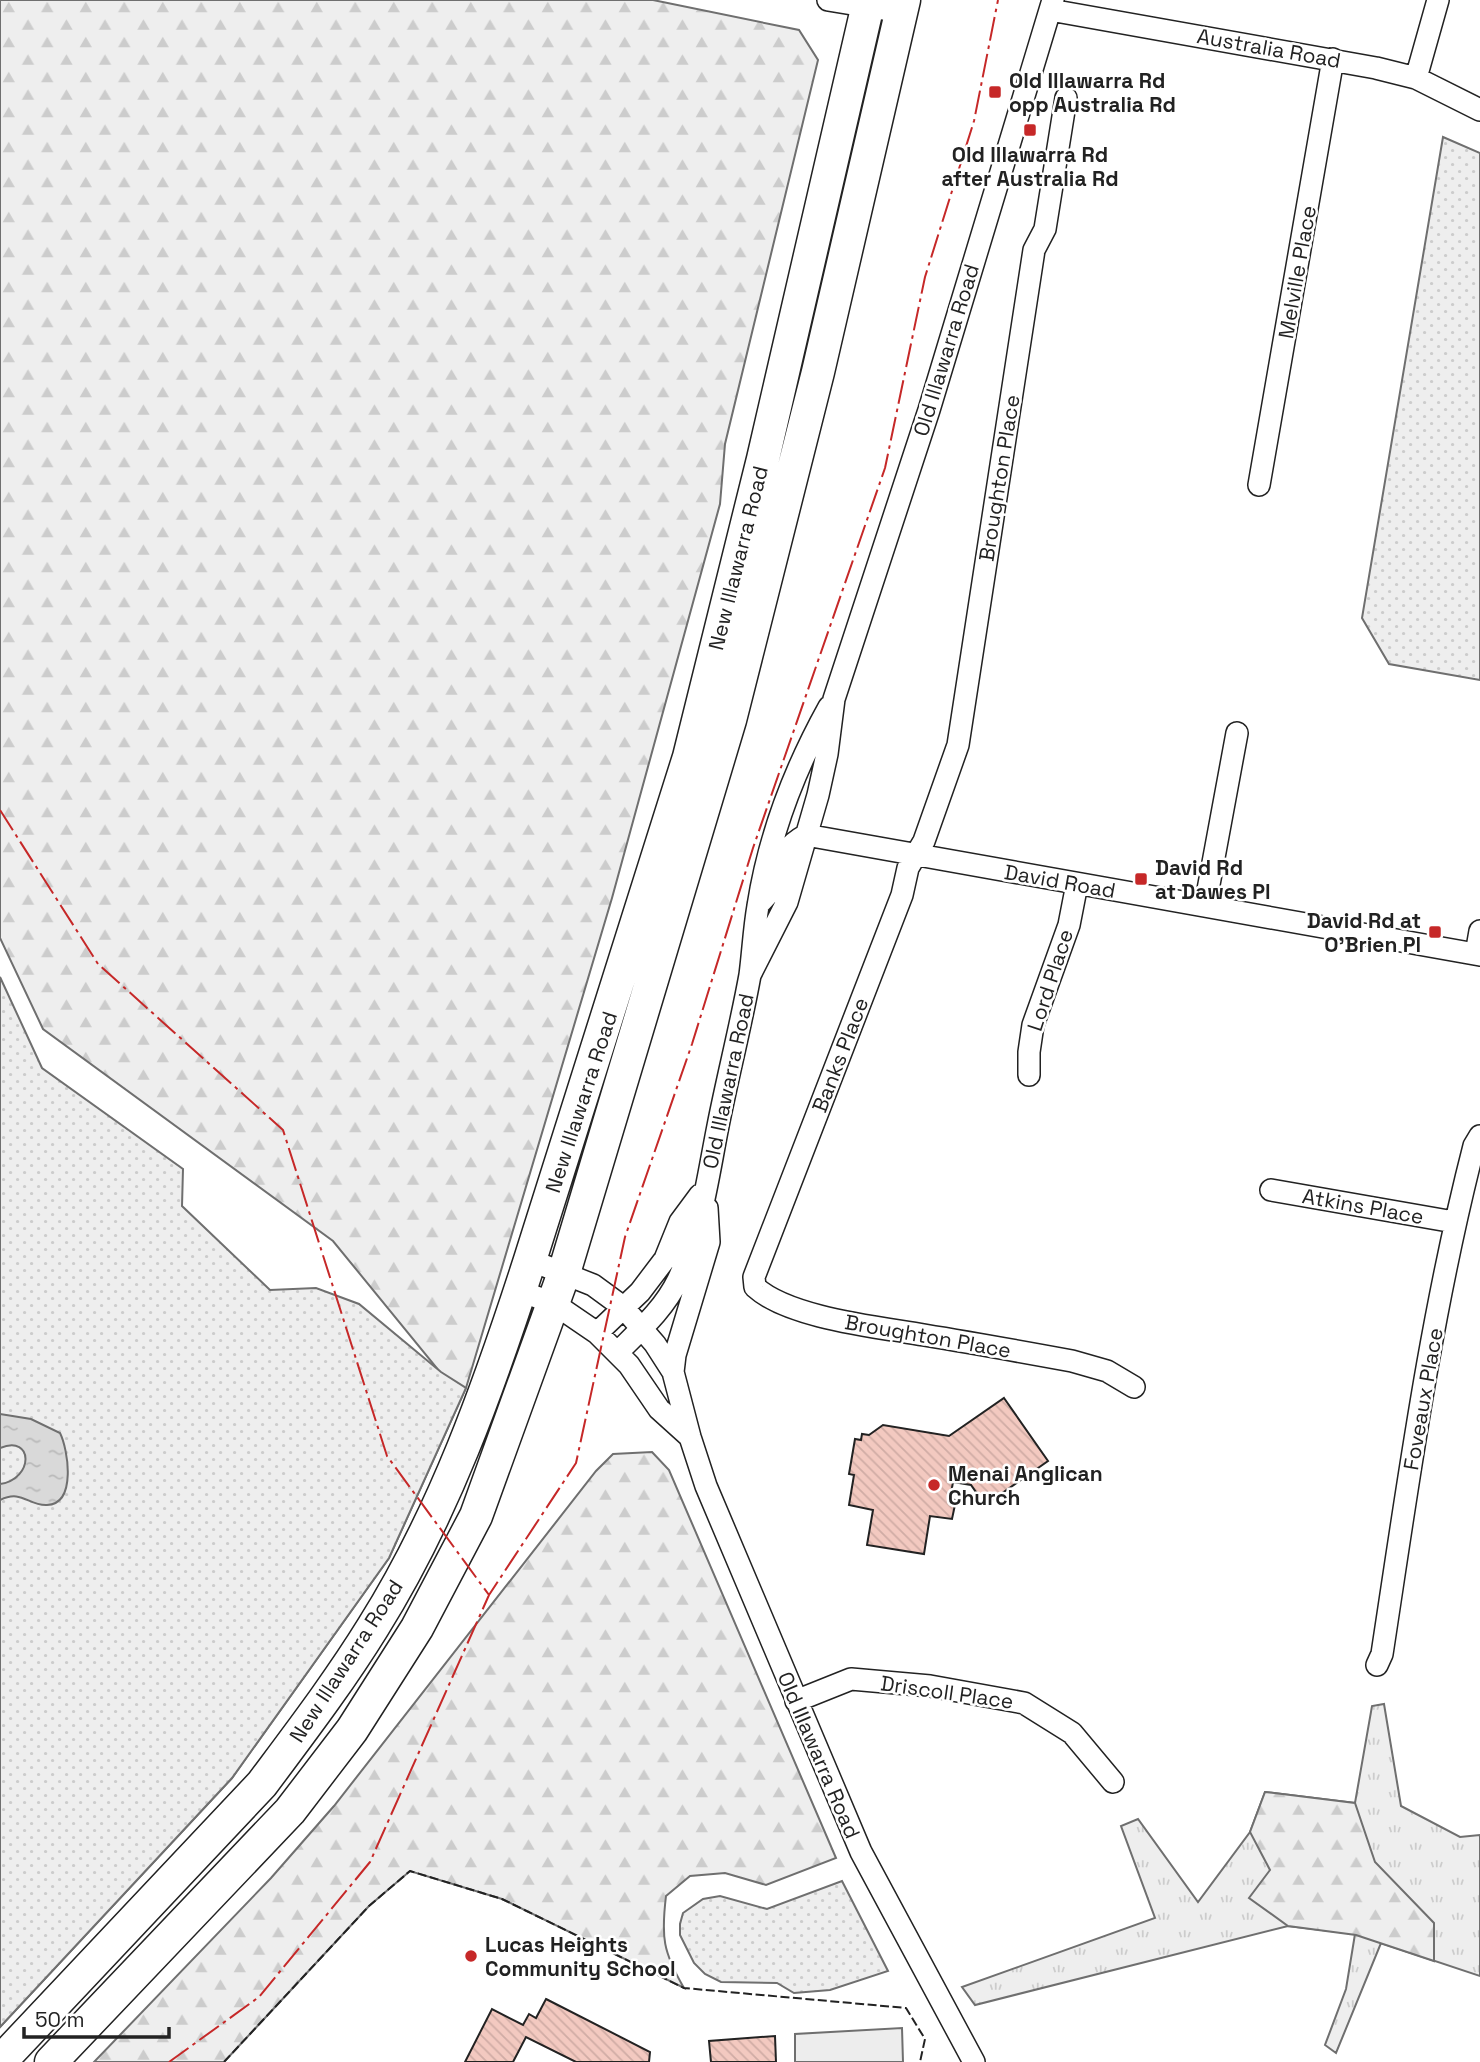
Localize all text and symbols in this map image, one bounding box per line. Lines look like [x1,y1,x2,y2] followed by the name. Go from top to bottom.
[1195,22,1343,74] street label: Australia Road
[1009,67,1176,118] place label: Old Illawarra Rd opp Australia Rd
[987,84,1003,100] marker: Old Illawarra Rd opp Australia Rd
[1022,122,1038,138] marker: Old Illawarra Rd after Australia Rd
[941,141,1119,192] place label: Old Illawarra Rd after Australia Rd
[1272,203,1322,341] street label: Melville Place
[907,261,985,439] street label: Old Illawarra Road
[972,393,1026,563] street label: Broughton Place
[702,463,774,653] street label: New Illawarra Road
[1155,854,1271,905] place label: David Rd at Dawes Pl
[1002,858,1118,904] street label: David Road
[1133,871,1149,887] marker: David Rd at Dawes Pl
[1307,907,1421,958] place label: David Rd at O'Brien Pl
[1427,924,1443,940] marker: David Rd at O'Brien Pl
[1021,926,1079,1034] street label: Lord Place
[696,991,760,1171] street label: Old Illawarra Road
[806,994,874,1116] street label: Banks Place
[539,1008,623,1196] street label: New Illawarra Road
[1300,1182,1426,1230] street label: Atkins Place
[843,1308,1013,1364] street label: Broughton Place
[1397,1326,1449,1472] street label: Foveaux Place
[948,1460,1103,1511] place label: Menai Anglican Church
[926,1477,942,1493] marker: Menai Anglican Church
[283,1574,409,1748] street label: New Illawarra Road
[772,1668,866,1842] street label: Old Illawarra Road
[879,1669,1015,1715] street label: Driscoll Place
[485,1931,676,1982] place label: Lucas Heights Community School
[463,1948,479,1964] marker: Lucas Heights Community School
[24,1996,170,2040] scale bar
[35,2006,85,2033] text: 50 m

